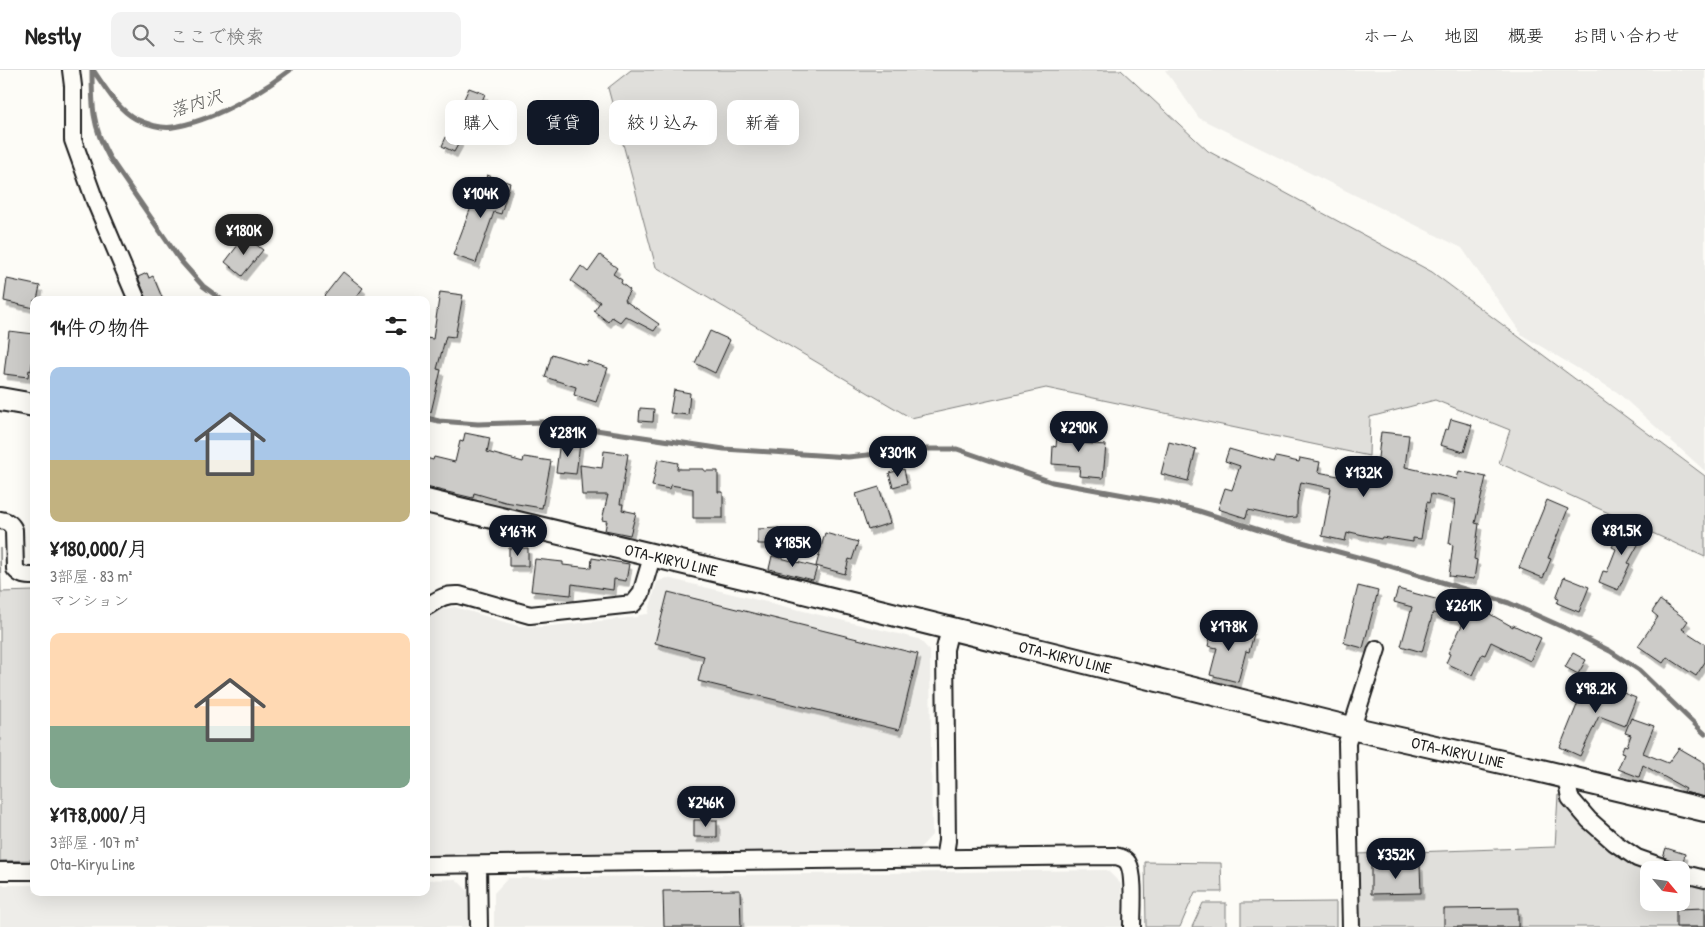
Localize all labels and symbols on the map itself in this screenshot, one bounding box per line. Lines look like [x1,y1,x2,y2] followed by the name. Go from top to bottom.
[167,83,226,123] water label: 落内沢
[446,176,516,219] pin: ¥104K
[209,214,279,256] pin: ¥180K
[1044,410,1114,453] pin: ¥290K
[533,416,603,458] pin: ¥281K
[863,436,933,478] pin: ¥301K
[1329,456,1399,498] pin: ¥132K
[483,514,553,557] pin: ¥167K
[1581,514,1663,556] pin: ¥81.5K
[758,526,828,568] pin: ¥185K
[622,538,720,582] street label: OTA-KIRYU LINE
[1429,588,1499,631] pin: ¥261K
[1194,610,1264,652] pin: ¥178K
[1016,635,1114,679] street label: OTA-KIRYU LINE
[1555,672,1637,714] pin: ¥98.2K
[1409,731,1507,773] street label: OTA-KIRYU LINE
[671,786,741,828] pin: ¥246K
[1361,838,1431,880] pin: ¥352K
[1640,861,1690,911] north arrow

